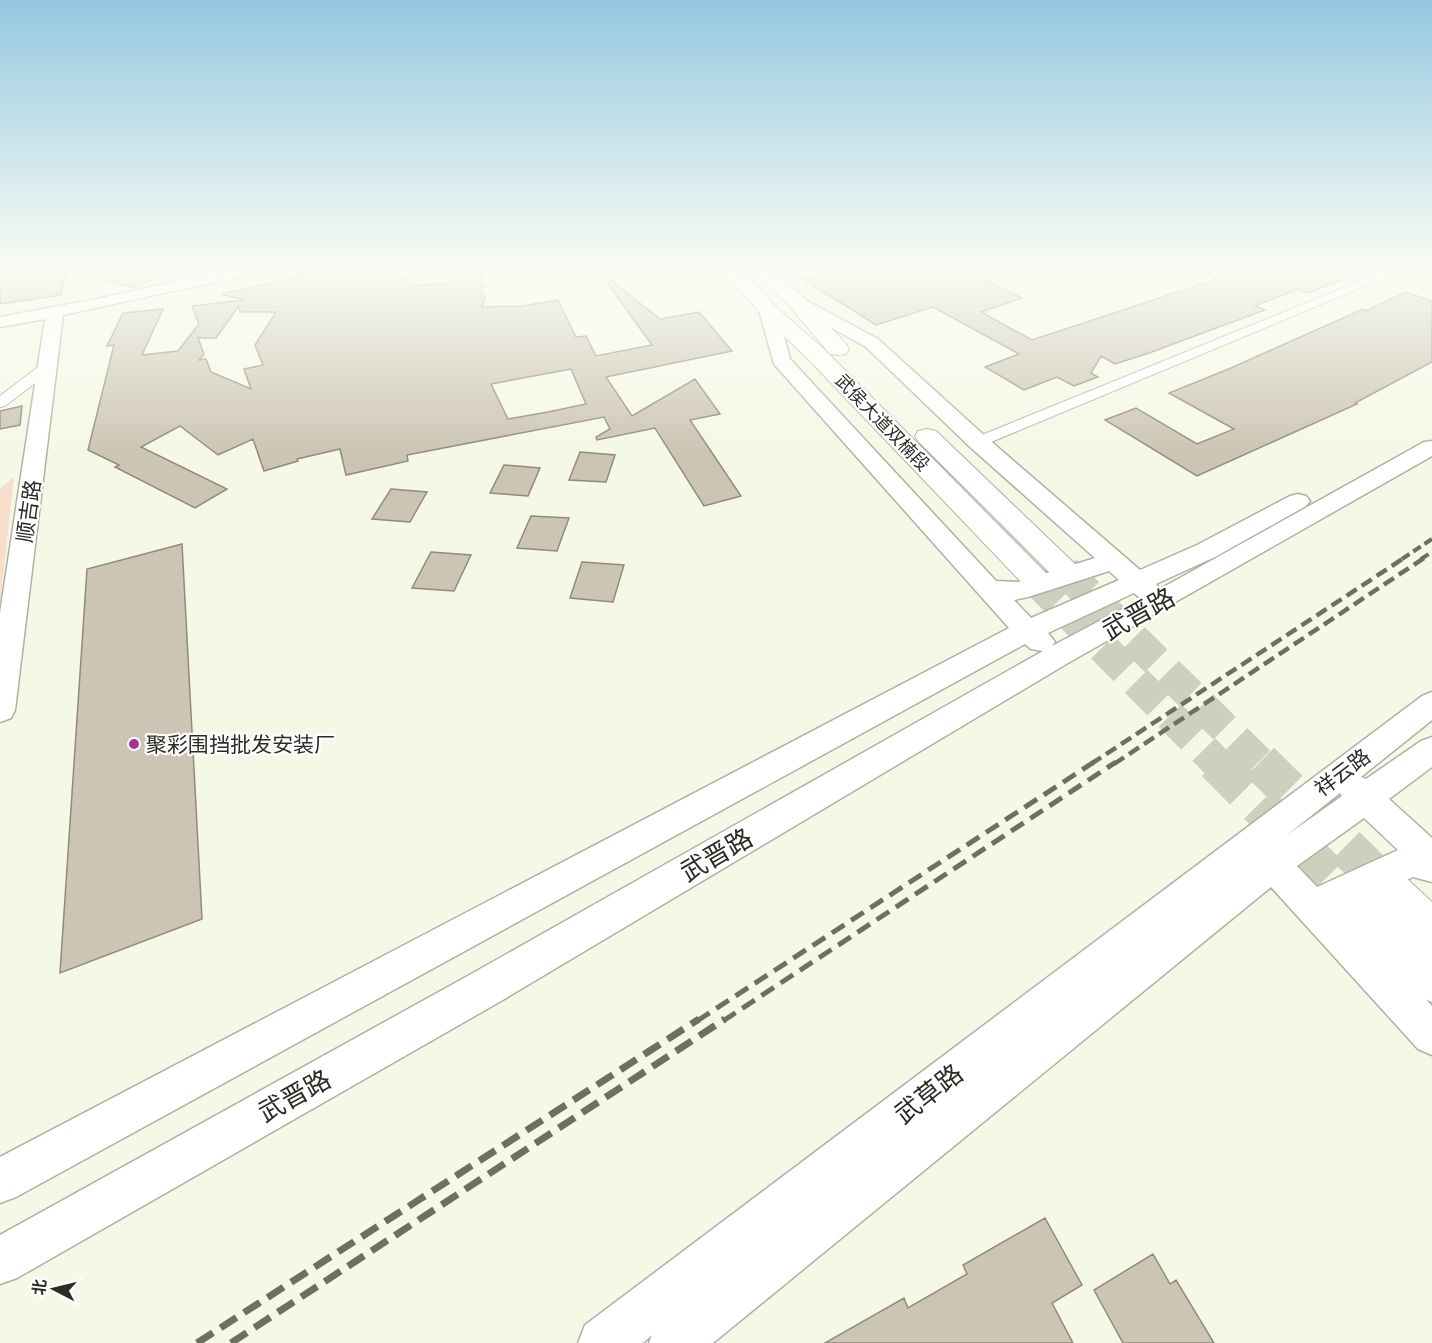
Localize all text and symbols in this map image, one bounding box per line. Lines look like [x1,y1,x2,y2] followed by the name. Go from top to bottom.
[831,368,935,476] street label: 武侯大道双楠段
[10,478,46,544] street label: 顺吉路
[1095,578,1181,648] street label: 武晋路
[146,730,335,758] place label: 聚彩围挡批发安装厂
[127,737,141,751] marker: 聚彩围挡批发安装厂
[1308,742,1376,802] street label: 祥云路
[673,819,759,889] street label: 武晋路
[886,1055,970,1131] street label: 武草路
[251,1060,337,1130] street label: 武晋路
[24,1259,84,1319] north arrow
[27,1278,51,1296] text: 北

